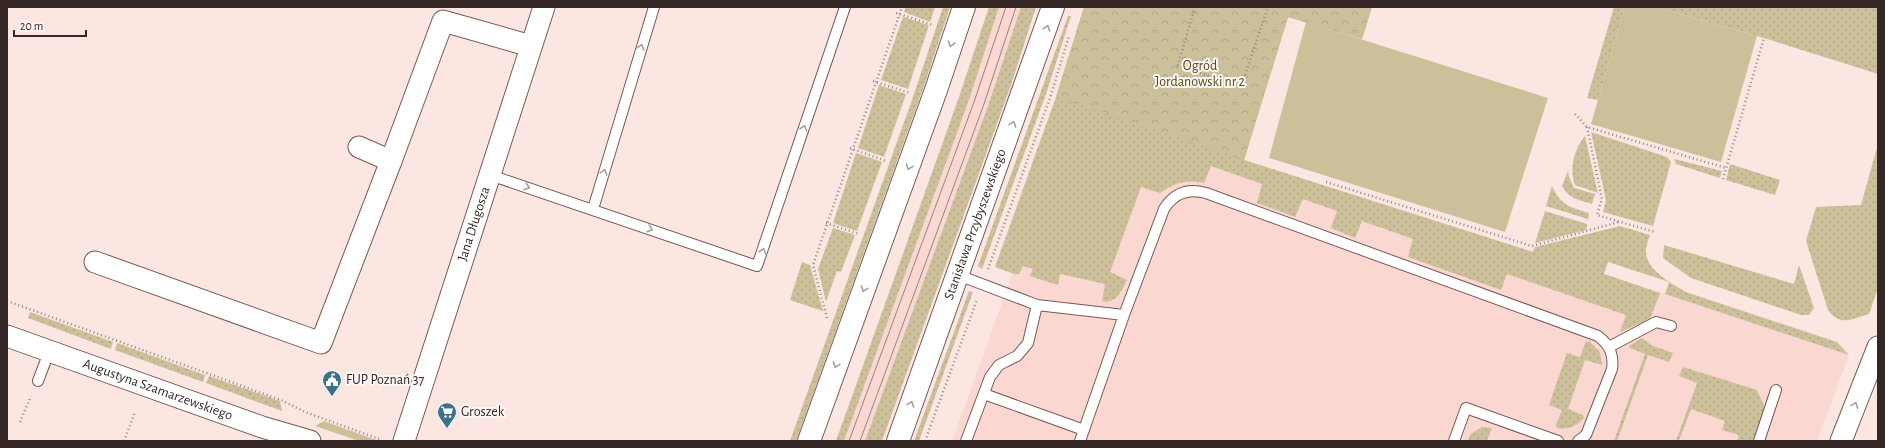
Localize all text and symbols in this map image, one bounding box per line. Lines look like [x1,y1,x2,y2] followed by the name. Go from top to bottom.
[14,12,86,38] scale bar
[20,20,43,32] text: 20 m
[1042,25,1050,32] one-way arrow
[948,40,956,47] one-way arrow
[636,44,645,51] one-way arrow
[1155,59,1245,89] park label: Ogród Jordanowski nr 2
[1008,121,1016,128] one-way arrow
[800,124,808,131] one-way arrow
[942,147,1009,302] street label: Stanisława Przybyszewskiego
[905,163,913,170] one-way arrow
[599,169,608,176] one-way arrow
[523,182,530,191] one-way arrow
[455,185,493,263] street label: Jana Długosza
[646,224,653,233] one-way arrow
[758,248,766,255] one-way arrow
[860,285,869,292] one-way arrow
[81,357,234,423] street label: Augustyna Szamarzewskiego
[833,362,841,369] one-way arrow
[321,369,343,397] public building icon: FUP Poznań 37
[346,373,424,387] place label: FUP Poznań 37
[436,401,458,429] supermarket icon: Groszek
[907,401,915,408] one-way arrow
[1851,401,1859,408] one-way arrow
[461,405,505,419] place label: Groszek

